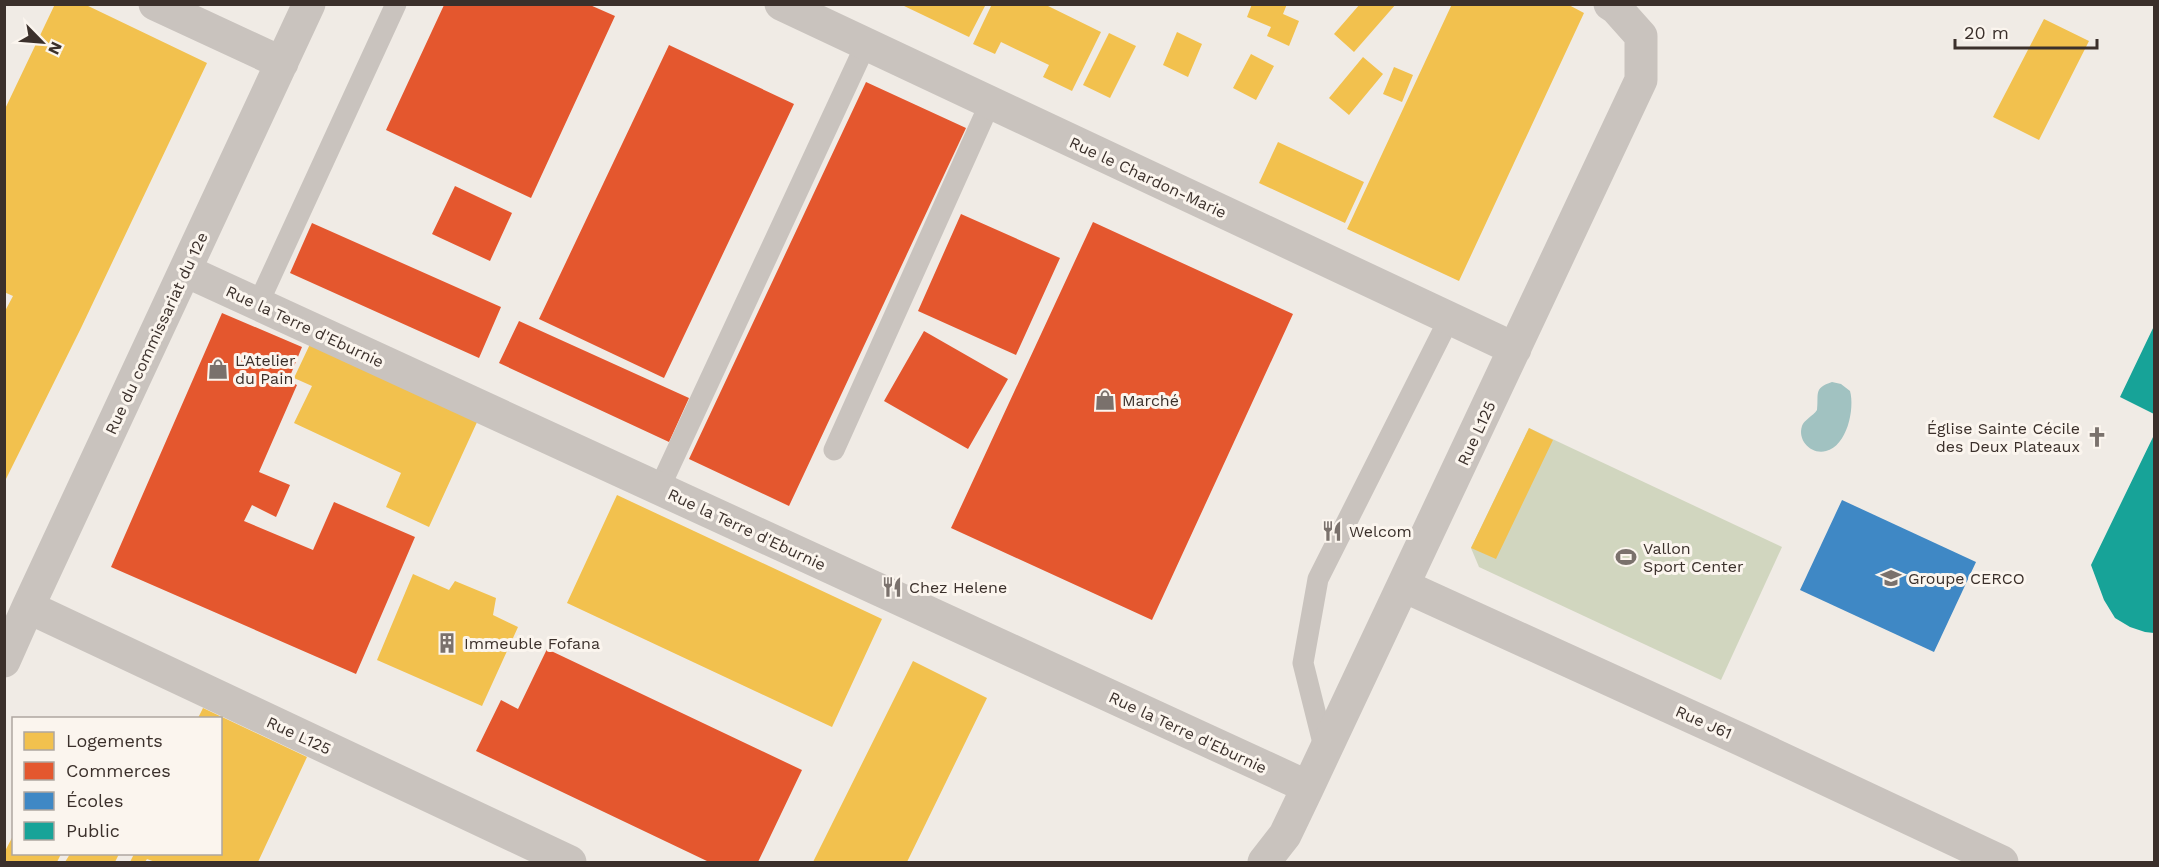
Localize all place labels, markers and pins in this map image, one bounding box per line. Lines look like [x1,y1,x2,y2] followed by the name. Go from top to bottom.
[235,351,296,388] place label: L'Atelier du Pain
[206,357,230,381] shop icon: L'Atelier du Pain
[1093,388,1117,412] shop icon: Marché
[1122,391,1179,410] place label: Marché
[1927,419,2080,456] place label: Église Sainte Cécile des Deux Plateaux
[2085,425,2109,449] church icon: Église Sainte Cécile des Deux Plateaux
[1320,519,1344,543] restaurant icon: Welcom
[1349,522,1412,541] place label: Welcom
[1643,539,1744,576] place label: Vallon Sport Center
[1614,545,1638,569] sports icon: Vallon Sport Center
[1879,566,1903,590] school or university icon: Groupe CERCO
[1908,569,2025,588] place label: Groupe CERCO
[880,575,904,599] restaurant icon: Chez Helene
[909,578,1007,597] place label: Chez Helene
[435,631,459,655] building icon: Immeuble Fofana
[464,634,600,653] place label: Immeuble Fofana

